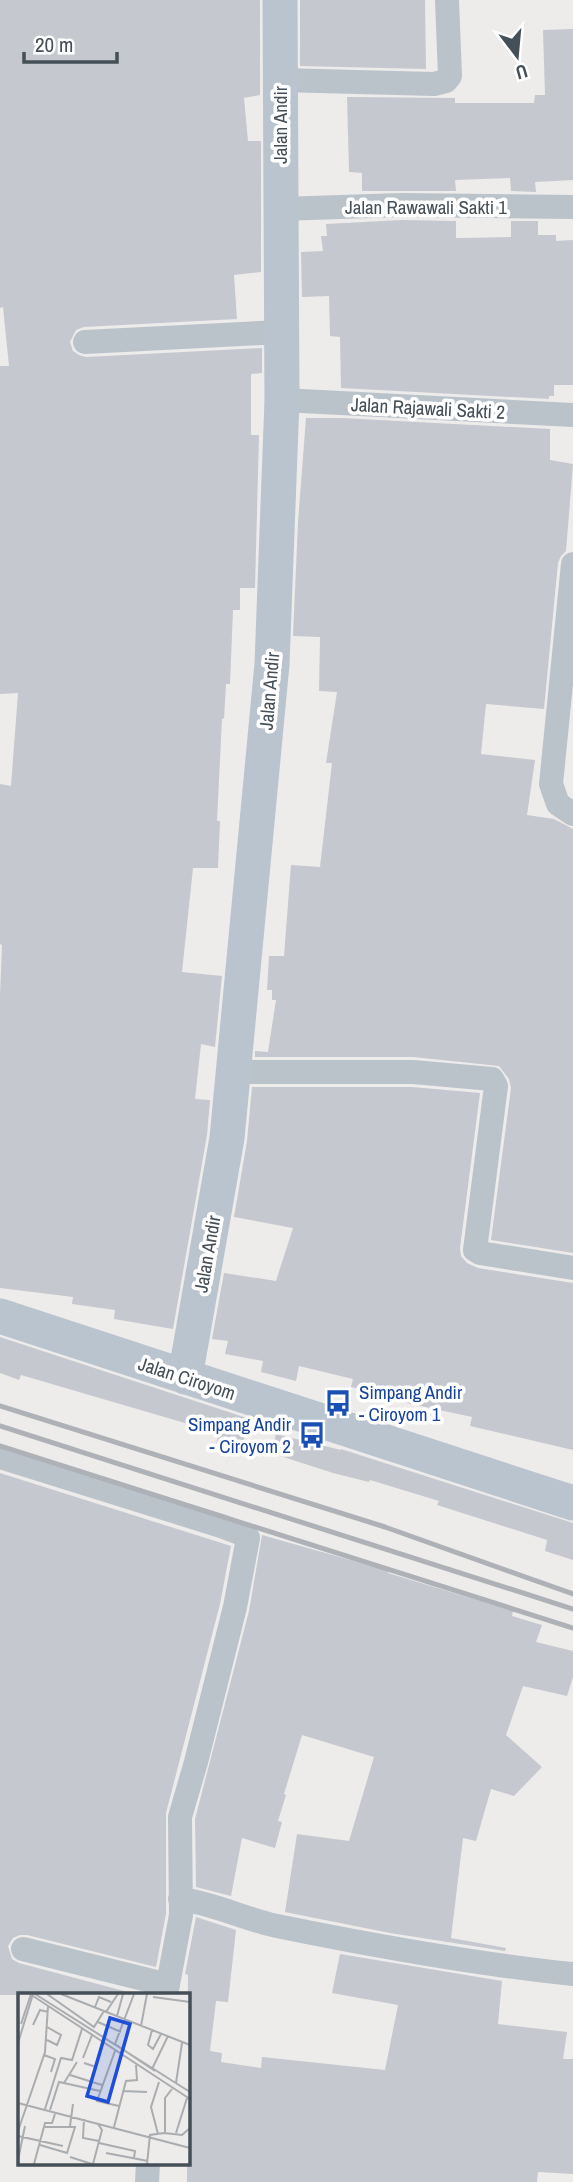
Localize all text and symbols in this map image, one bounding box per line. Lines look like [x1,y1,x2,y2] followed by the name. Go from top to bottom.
[24,21,117,65] scale bar
[482,21,552,91] north arrow
[35,30,73,59] text: 20 m
[513,58,531,86] text: U
[267,85,293,164] street label: Jalan Andir
[345,194,507,220] street label: Jalan Rawawali Sakti 1
[350,391,506,425] street label: Jalan Rajawali Sakti 2
[253,650,285,731] street label: Jalan Andir
[187,1213,227,1295] street label: Jalan Andir
[135,1350,239,1406] street label: Jalan Ciroyom
[359,1379,463,1427] place label: Simpang Andir - Ciroyom 1
[323,1388,353,1418] bus stop icon: Simpang Andir - Ciroyom 1
[188,1411,292,1459] place label: Simpang Andir - Ciroyom 2
[297,1420,327,1450] bus stop icon: Simpang Andir - Ciroyom 2
[18,1993,189,2164] inset map

